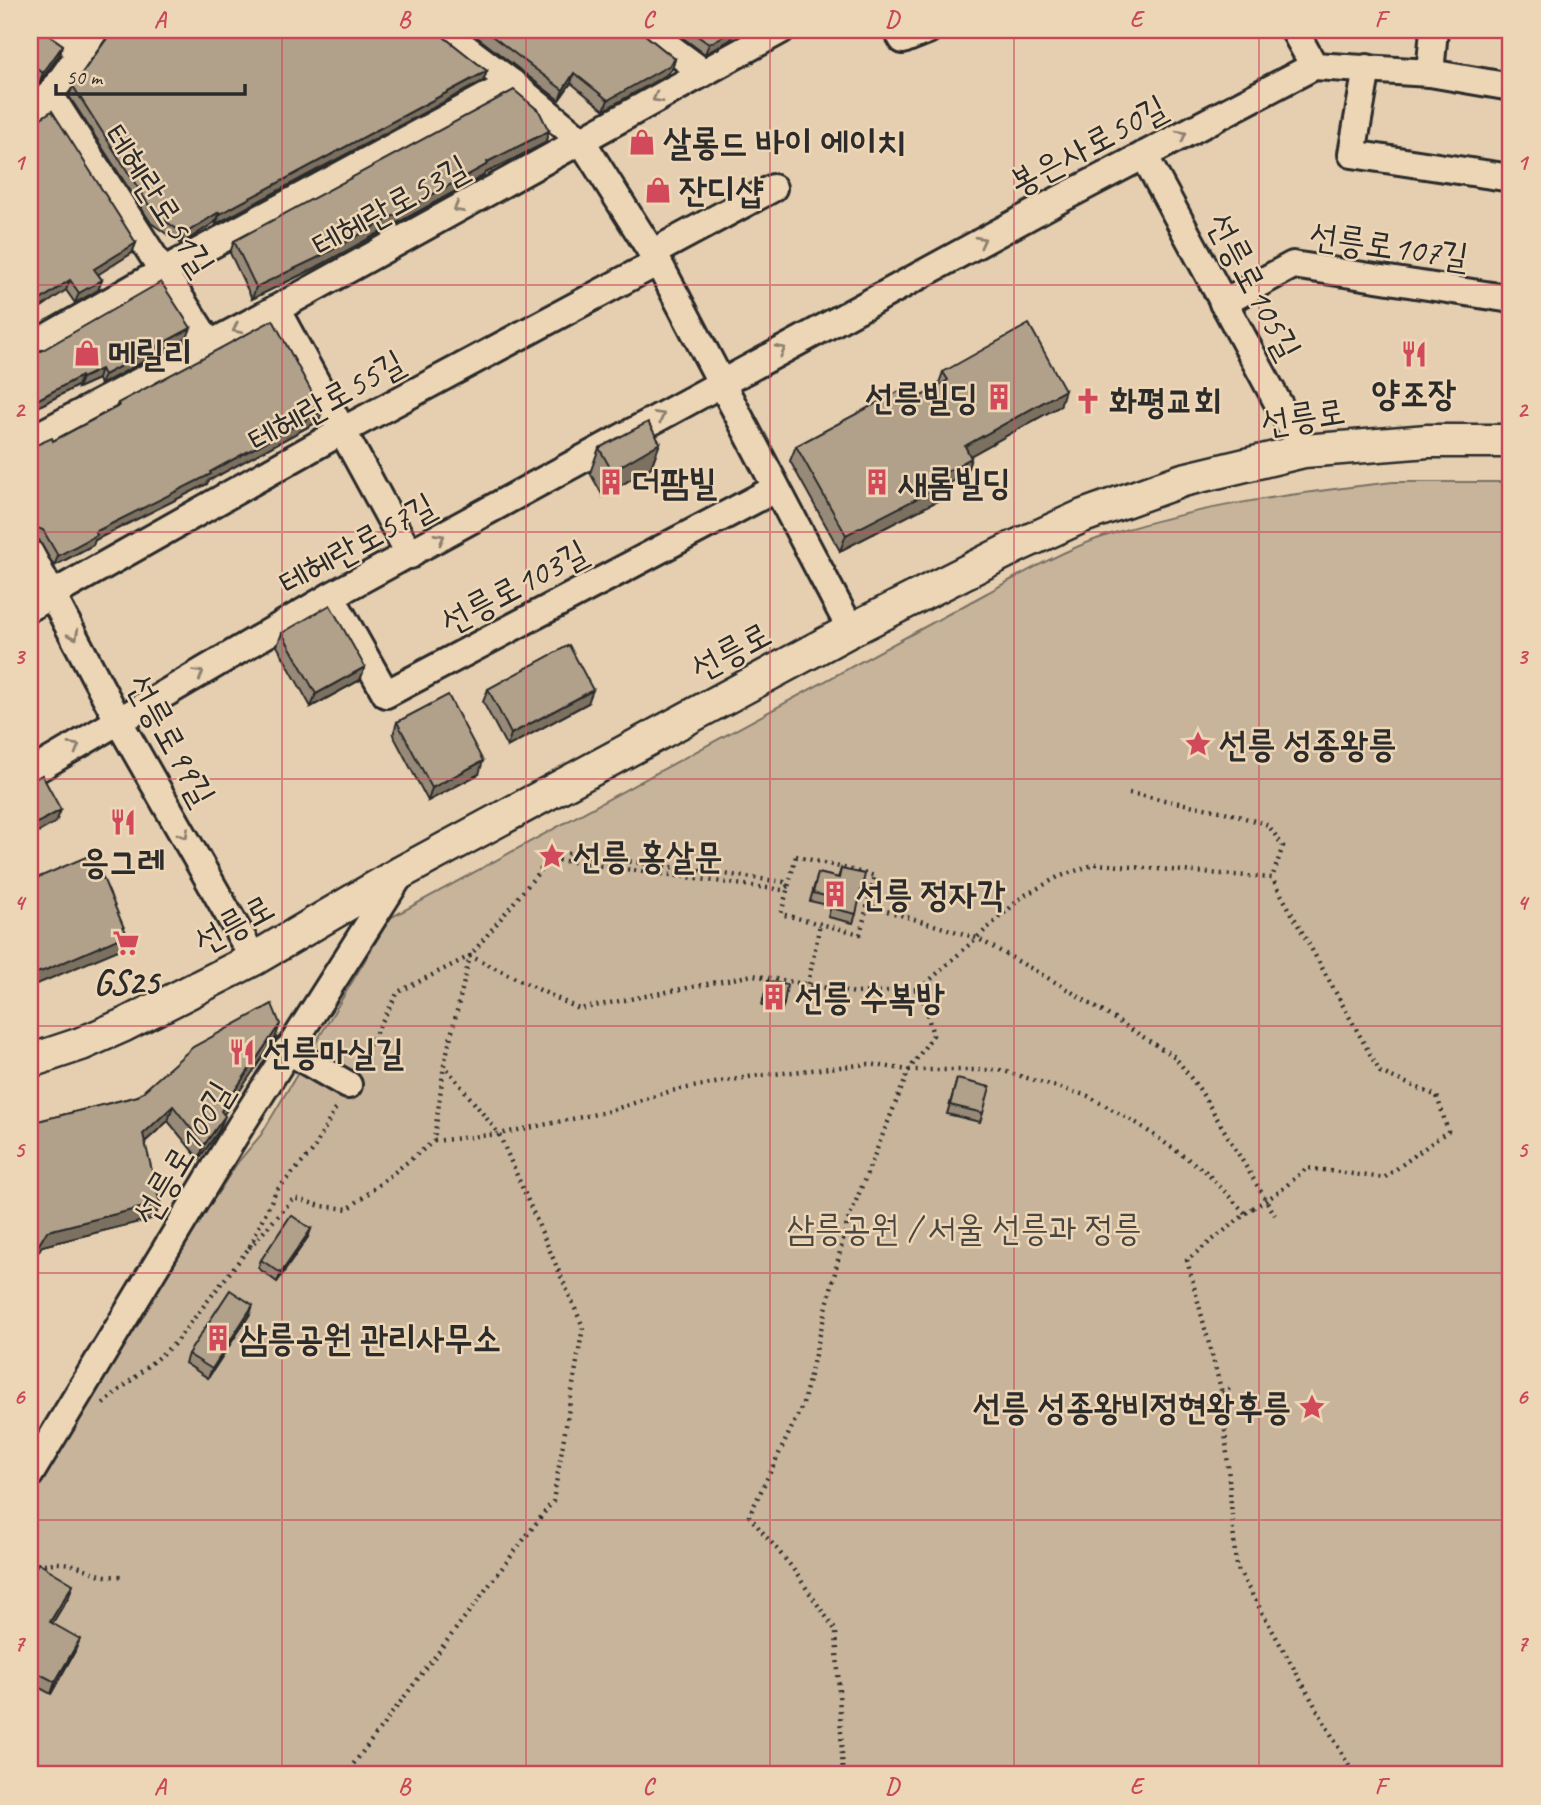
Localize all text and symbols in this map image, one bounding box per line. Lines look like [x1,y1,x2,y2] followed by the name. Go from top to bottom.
[154,5,168,34] text: A
[398,5,412,34] text: B
[643,5,657,34] text: C
[885,5,901,34] text: D
[1130,5,1146,34] text: E
[1375,5,1391,34] text: F
[56,52,245,96] scale bar
[66,64,104,90] text: 50 m
[1001,85,1175,205] street label: 봉은사로50길
[651,90,664,103] one-way arrow
[93,115,225,285] street label: 테헤란로51길
[663,120,905,165] place label: 살롱드 바이 에이치
[627,127,657,157] shop icon: 살롱드 바이 에이치
[1175,129,1187,143] one-way arrow
[304,145,476,267] street label: 테헤란로53길
[14,148,27,177] text: 1
[1517,148,1530,177] text: 1
[679,168,764,213] place label: 잔디샵
[643,175,673,205] shop icon: 잔디샵
[453,200,465,213] one-way arrow
[1197,205,1311,367] street label: 선릉로105길
[1307,213,1471,279] street label: 선릉로107길
[974,236,987,250] one-way arrow
[232,321,244,334] one-way arrow
[108,331,193,376] place label: 메릴리
[72,338,102,368] shop icon: 메릴리
[1399,339,1429,369] restaurant icon: 양조장
[240,340,412,462] street label: 테헤란로55길
[774,345,786,358] one-way arrow
[1372,371,1456,416] place label: 양조장
[865,375,978,420] place label: 선릉빌딩
[1109,379,1222,424] place label: 화평교회
[984,382,1014,412] building icon: 선릉빌딩
[1073,386,1103,416] church icon: 화평교회
[1258,388,1348,446] street label: 선릉로
[14,395,27,424] text: 2
[1517,395,1530,424] text: 2
[653,411,665,424] one-way arrow
[632,460,717,505] place label: 더팜빌
[897,460,1011,505] place label: 새롬빌딩
[596,467,626,497] building icon: 더팜빌
[862,467,892,497] building icon: 새롬빌딩
[271,483,443,605] street label: 테헤란로57길
[433,530,595,644] street label: 선릉로103길
[433,533,445,546] one-way arrow
[683,611,779,691] street label: 선릉로
[65,628,79,640] one-way arrow
[14,642,27,671] text: 3
[1517,642,1530,671] text: 3
[116,666,226,814] street label: 선릉로99길
[192,670,205,683] one-way arrow
[1219,722,1396,767] place label: 선릉 성종왕릉
[1183,729,1213,759] place icon: 선릉 성종왕릉
[67,742,80,755] one-way arrow
[108,807,138,837] restaurant icon: 응그레
[176,827,189,839] one-way arrow
[573,834,722,879] place label: 선릉 홍살문
[81,839,165,884] place label: 응그레
[537,841,567,871] place icon: 선릉 홍살문
[856,872,1005,917] place label: 선릉 정자각
[820,879,850,909] building icon: 선릉 정자각
[186,884,282,964] street label: 선릉로
[14,888,27,917] text: 4
[1517,888,1530,917] text: 4
[111,928,141,958] supermarket icon: GS25
[94,960,161,1005] place label: GS25
[795,975,945,1020] place label: 선릉 수복방
[759,982,789,1012] building icon: 선릉 수복방
[263,1030,404,1075] place label: 선릉마실길
[227,1037,257,1067] restaurant icon: 선릉마실길
[123,1073,243,1233] street label: 선릉로100길
[14,1135,26,1164] text: 5
[1517,1135,1529,1164] text: 5
[786,1206,1142,1251] park label: 삼릉공원 / 서울 선릉과 정릉
[239,1316,501,1361] place label: 삼릉공원 관리사무소
[203,1323,233,1353] building icon: 삼릉공원 관리사무소
[14,1382,27,1411] text: 6
[1517,1382,1530,1411] text: 6
[973,1385,1291,1430] place label: 선릉 성종왕비정현왕후릉
[1297,1392,1327,1422] place icon: 선릉 성종왕비정현왕후릉
[14,1629,27,1658] text: 7
[1517,1629,1530,1658] text: 7
[154,1772,168,1801] text: A
[398,1772,412,1801] text: B
[643,1772,657,1801] text: C
[885,1772,901,1801] text: D
[1130,1772,1146,1801] text: E
[1375,1772,1391,1801] text: F

